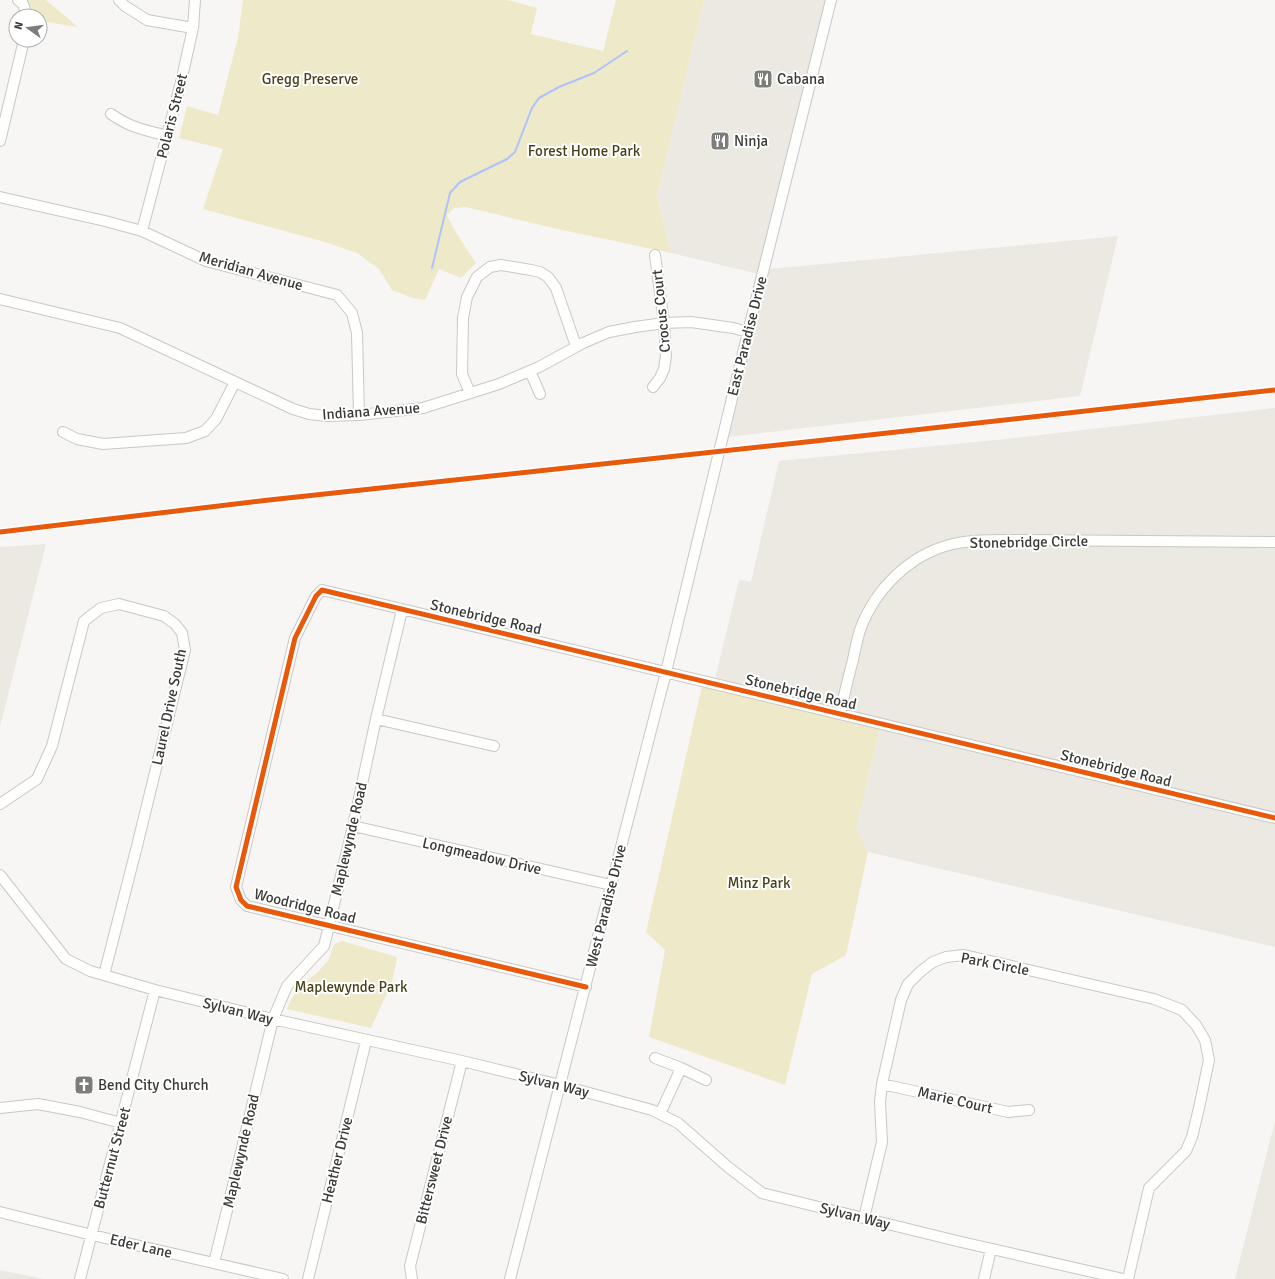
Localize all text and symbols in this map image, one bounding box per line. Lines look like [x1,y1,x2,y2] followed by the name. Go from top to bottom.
[8,8,48,48] north arrow
[12,20,26,31] text: N
[752,68,774,90] restaurant icon: Cabana
[262,70,358,88] park label: Gregg Preserve
[777,70,825,88] place label: Cabana
[153,72,191,160] street label: Polaris Street
[709,130,731,152] restaurant icon: Ninja
[734,132,768,150] place label: Ninja
[528,142,641,160] park label: Forest Home Park
[197,248,305,294] street label: Meridian Avenue
[648,269,674,353] street label: Crocus Court
[723,274,771,398] street label: East Paradise Drive
[321,399,421,423] street label: Indiana Avenue
[970,532,1088,552] street label: Stonebridge Circle
[429,595,543,639] street label: Stonebridge Road
[148,647,190,767] street label: Laurel Drive South
[744,670,858,714] street label: Stonebridge Road
[1059,746,1173,790] street label: Stonebridge Road
[327,780,371,898] street label: Maplewynde Road
[421,834,543,878] street label: Longmeadow Drive
[582,842,630,970] street label: West Paradise Drive
[727,874,791,892] park label: Minz Park
[252,885,358,927] street label: Woodridge Road
[959,949,1031,979] street label: Park Circle
[295,978,408,996] park label: Maplewynde Park
[201,994,275,1028] street label: Sylvan Way
[517,1067,591,1101] street label: Sylvan Way
[73,1074,95,1096] church icon: Bend City Church
[98,1076,209,1094] place label: Bend City Church
[916,1083,994,1117] street label: Marie Court
[219,1092,263,1210] street label: Maplewynde Road
[90,1105,134,1211] street label: Butternut Street
[412,1114,456,1226] street label: Bittersweet Drive
[318,1115,356,1205] street label: Heather Drive
[818,1199,892,1233] street label: Sylvan Way
[108,1230,174,1262] street label: Eder Lane

